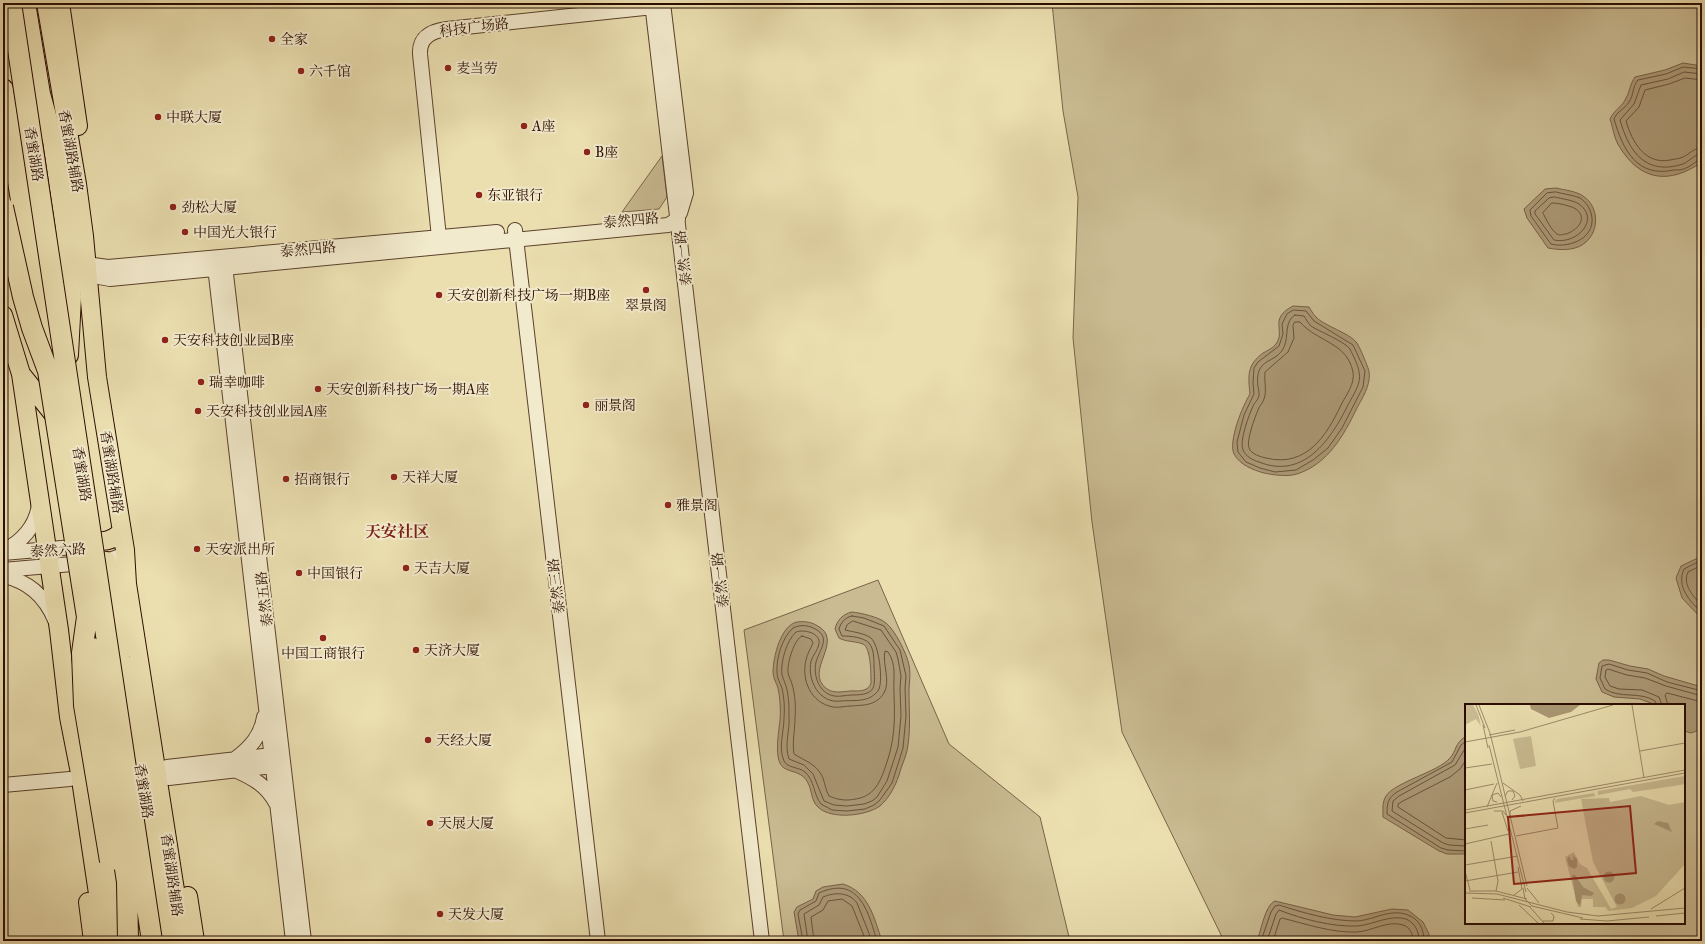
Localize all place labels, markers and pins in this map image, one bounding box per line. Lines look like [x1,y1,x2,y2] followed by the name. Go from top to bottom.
[280,31,308,48] place label: 全家
[267,34,277,44] marker: 全家
[456,60,498,77] place label: 麦当劳
[309,63,351,80] place label: 六千馆
[443,63,453,73] marker: 麦当劳
[296,66,306,76] marker: 六千馆
[166,109,222,126] place label: 中联大厦
[153,112,163,122] marker: 中联大厦
[531,118,555,135] place label: A座
[519,121,529,131] marker: A座
[595,144,618,161] place label: B座
[582,147,592,157] marker: B座
[487,187,543,204] place label: 东亚银行
[474,190,484,200] marker: 东亚银行
[181,199,237,216] place label: 劲松大厦
[168,202,178,212] marker: 劲松大厦
[193,224,277,241] place label: 中国光大银行
[180,227,190,237] marker: 中国光大银行
[641,285,651,295] marker: 翠景阁
[447,287,610,304] place label: 天安创新科技广场一期B座
[434,290,444,300] marker: 天安创新科技广场一期B座
[625,297,667,314] place label: 翠景阁
[173,332,294,349] place label: 天安科技创业园B座
[160,335,170,345] marker: 天安科技创业园B座
[209,374,265,391] place label: 瑞幸咖啡
[196,377,206,387] marker: 瑞幸咖啡
[326,381,489,398] place label: 天安创新科技广场一期A座
[313,384,323,394] marker: 天安创新科技广场一期A座
[594,397,636,414] place label: 丽景阁
[581,400,591,410] marker: 丽景阁
[206,403,327,420] place label: 天安科技创业园A座
[193,406,203,416] marker: 天安科技创业园A座
[402,469,458,486] place label: 天祥大厦
[294,471,350,488] place label: 招商银行
[389,472,399,482] marker: 天祥大厦
[281,474,291,484] marker: 招商银行
[676,497,718,514] place label: 雅景阁
[663,500,673,510] marker: 雅景阁
[205,541,275,558] place label: 天安派出所
[192,544,202,554] marker: 天安派出所
[414,560,470,577] place label: 天吉大厦
[401,563,411,573] marker: 天吉大厦
[307,565,363,582] place label: 中国银行
[294,568,304,578] marker: 中国银行
[318,633,328,643] marker: 中国工商银行
[424,642,480,659] place label: 天济大厦
[281,645,365,662] place label: 中国工商银行
[411,645,421,655] marker: 天济大厦
[436,732,492,749] place label: 天经大厦
[423,735,433,745] marker: 天经大厦
[438,815,494,832] place label: 天展大厦
[425,818,435,828] marker: 天展大厦
[448,906,504,923] place label: 天发大厦
[435,909,445,919] marker: 天发大厦

